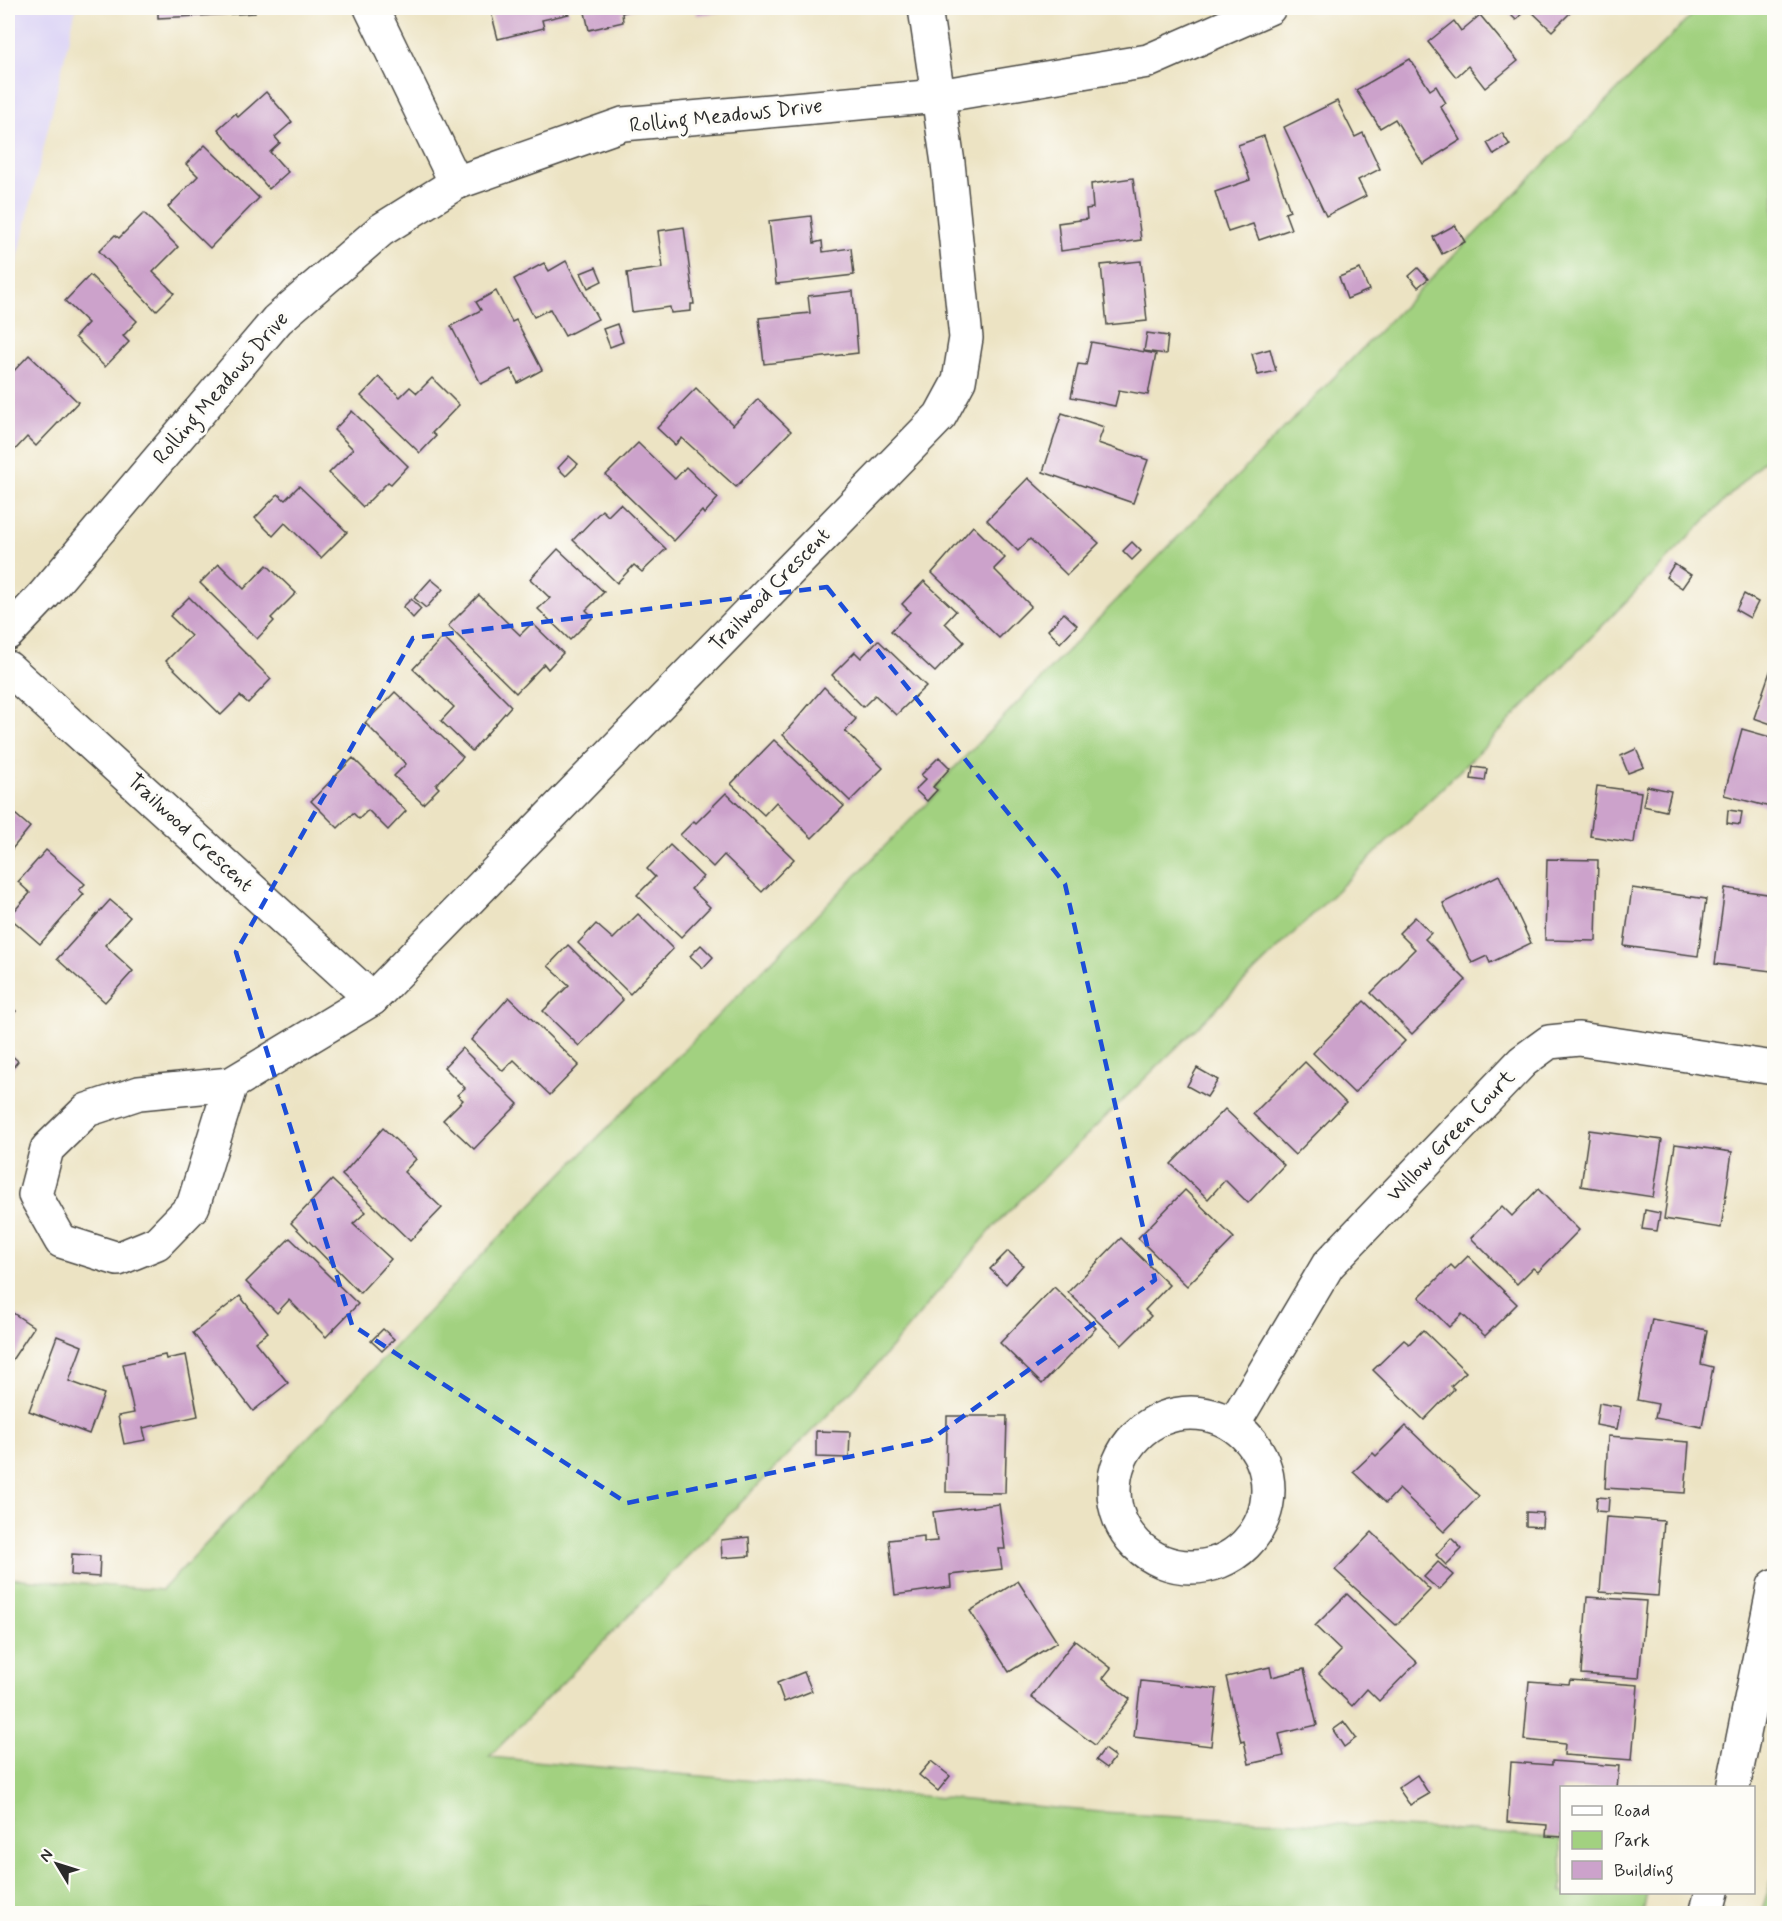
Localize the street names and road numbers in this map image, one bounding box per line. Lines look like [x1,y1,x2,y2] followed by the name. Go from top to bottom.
[628,92,824,142] street label: Rolling Meadows Drive
[147,306,297,472] street label: Rolling Meadows Drive
[703,522,837,658] street label: Trailwood Crescent
[121,767,259,899] street label: Trailwood Crescent
[1381,1063,1522,1208] street label: Willow Green Court

